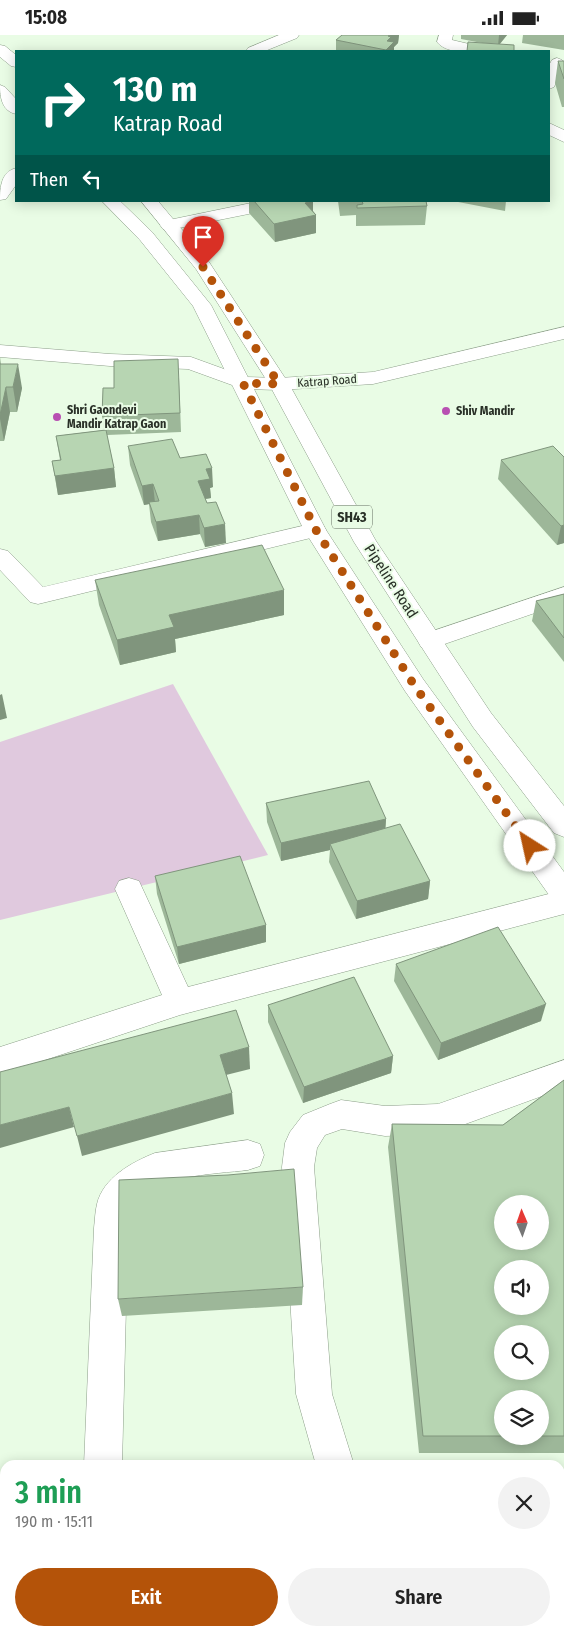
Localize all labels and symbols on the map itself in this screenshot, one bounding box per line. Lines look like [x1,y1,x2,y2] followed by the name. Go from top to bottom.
[182,216,224,267] pin
[297,372,357,390] street label: Katrap Road
[67,403,166,431] place label: Shri Gaondevi Mandir Katrap Gaon
[456,404,515,418] place label: Shiv Mandir
[440,405,452,417] marker: Shiv Mandir
[51,411,63,423] marker: Shri Gaondevi Mandir Katrap Gaon
[332,506,372,529] road number: SH43
[360,541,422,621] street label: Pipeline Road
[503,819,555,871] position arrow
[494,1195,549,1250] north arrow

